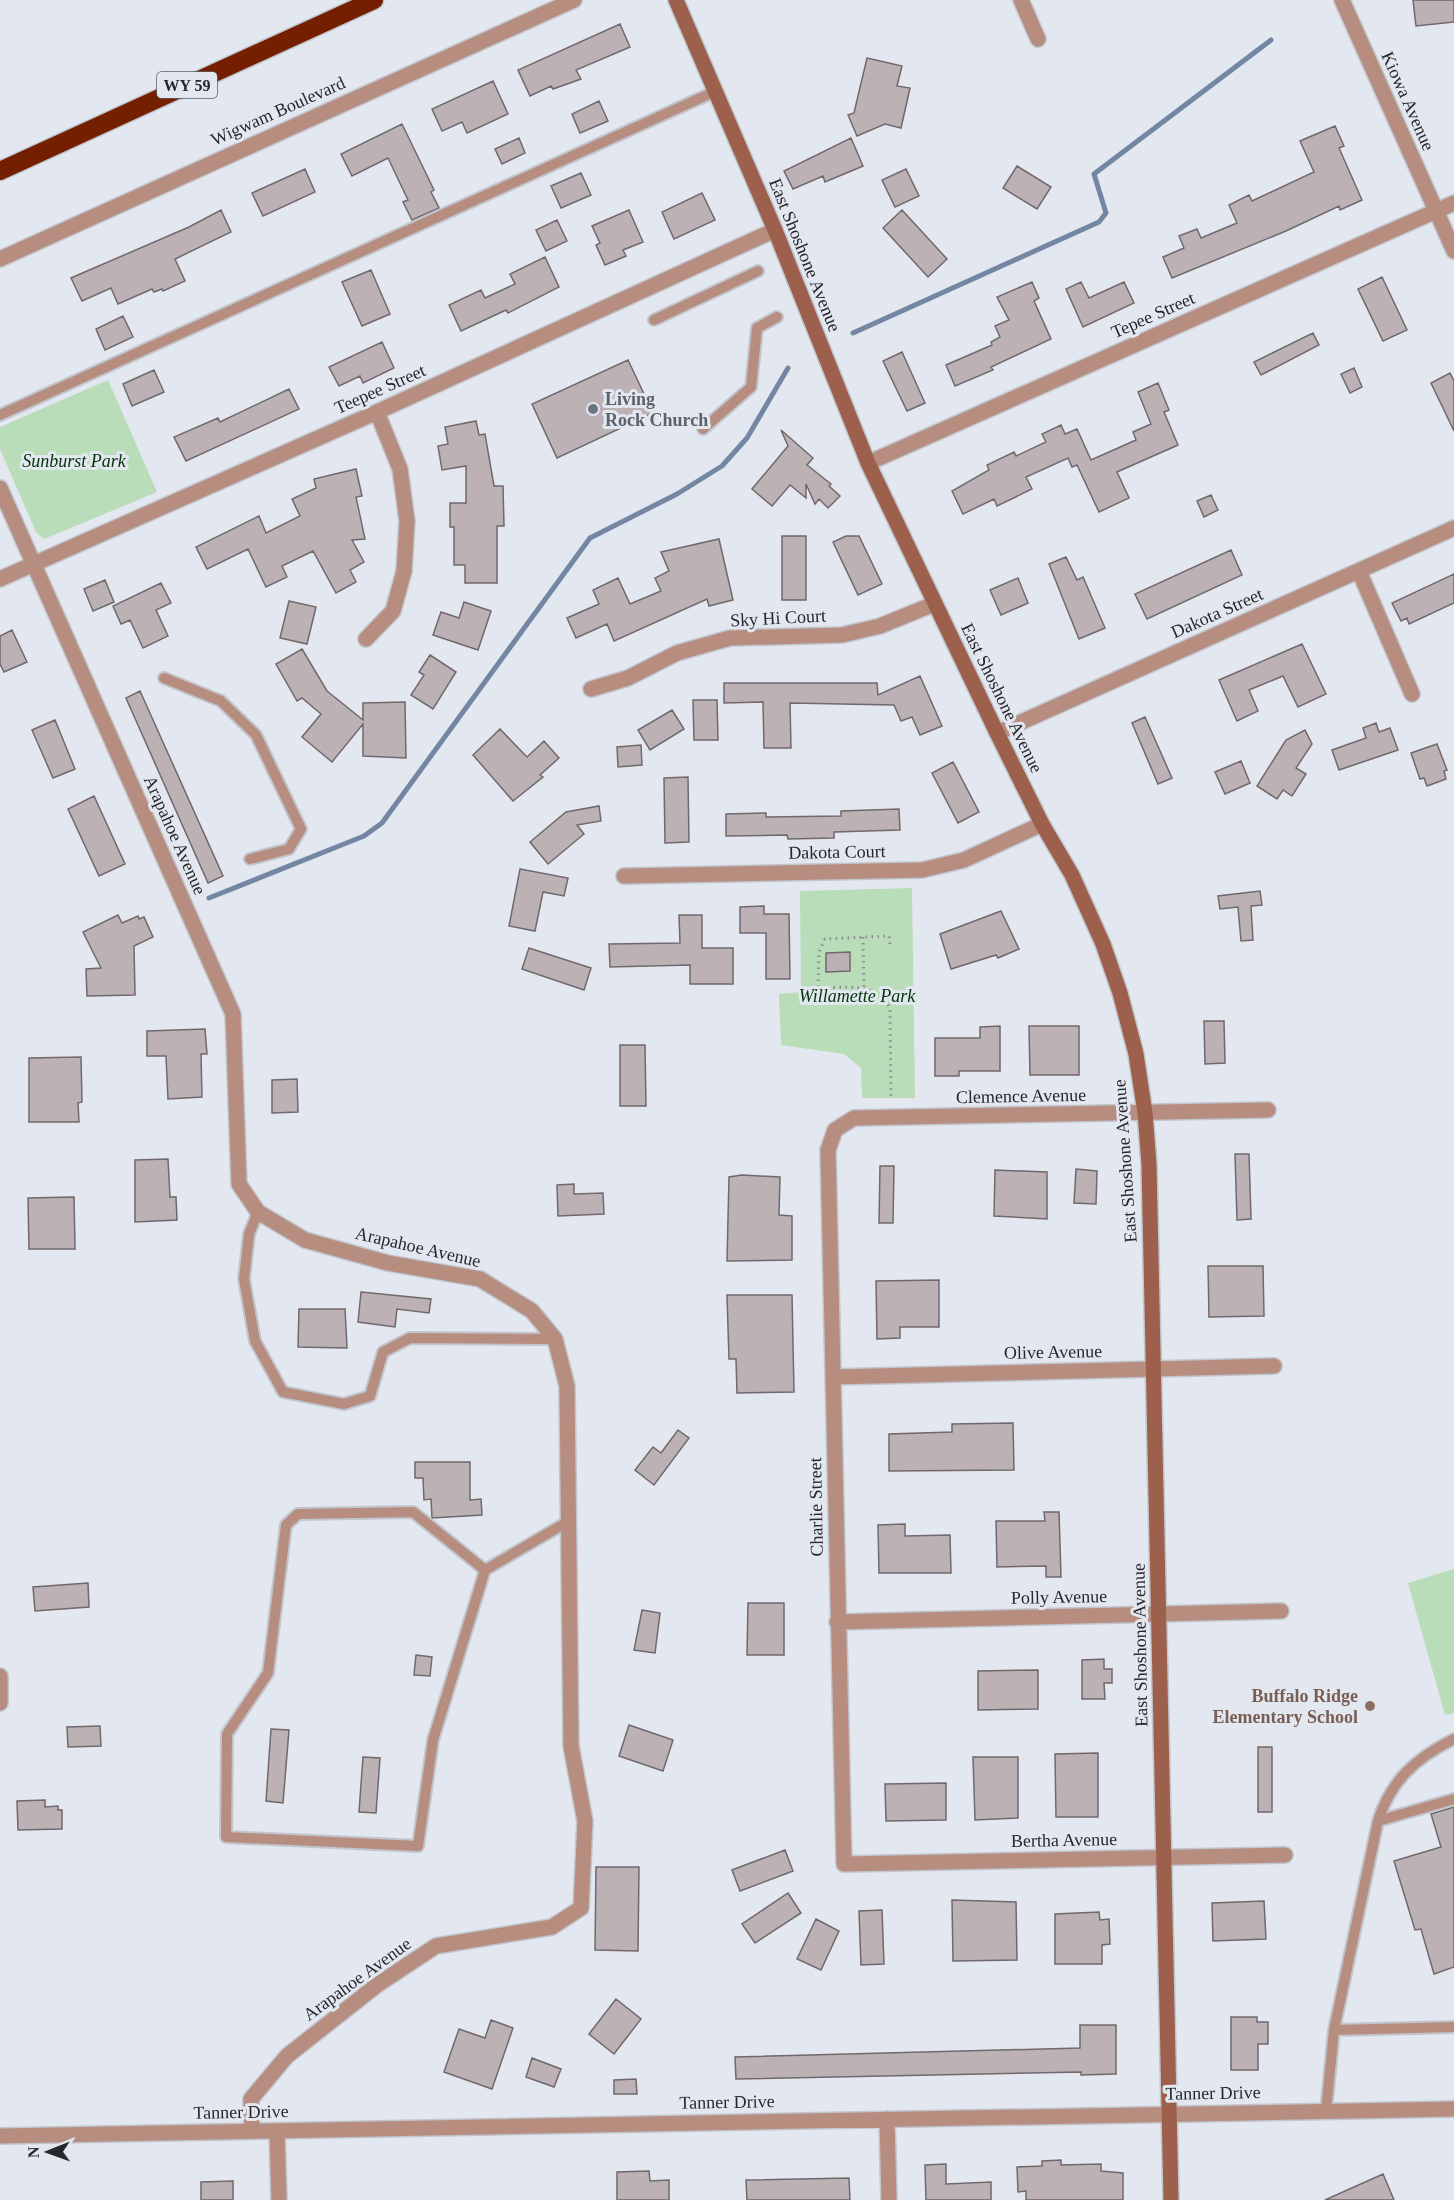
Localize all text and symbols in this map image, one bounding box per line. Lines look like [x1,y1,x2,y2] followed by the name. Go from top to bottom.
[1377,48,1439,154] street label: Kiowa Avenue
[157,72,217,98] road number: WY 59
[208,72,348,150] street label: Wigwam Boulevard
[765,175,845,335] street label: East Shoshone Avenue
[1108,288,1198,342] street label: Tepee Street
[332,360,428,418] street label: Teepee Street
[605,389,708,430] place label: Living Rock Church
[586,402,600,416] marker: Living Rock Church
[22,451,127,471] park label: Sunburst Park
[1168,584,1266,642] street label: Dakota Street
[730,606,826,630] street label: Sky Hi Court
[957,620,1047,776] street label: East Shoshone Avenue
[140,772,210,898] street label: Arapahoe Avenue
[788,841,886,863] street label: Dakota Court
[799,986,916,1006] park label: Willamette Park
[1109,1079,1141,1243] street label: East Shoshone Avenue
[956,1085,1086,1107] street label: Clemence Avenue
[353,1223,483,1271] street label: Arapahoe Avenue
[1004,1341,1102,1363] street label: Olive Avenue
[805,1457,827,1557] street label: Charlie Street
[1129,1563,1151,1727] street label: East Shoshone Avenue
[1011,1586,1107,1608] street label: Polly Avenue
[1213,1686,1358,1727] place label: Buffalo Ridge Elementary School
[1363,1699,1377,1713] marker: Buffalo Ridge Elementary School
[1011,1829,1117,1851] street label: Bertha Avenue
[299,1933,415,2025] street label: Arapahoe Avenue
[1165,2082,1261,2104] street label: Tanner Drive
[679,2091,775,2113] street label: Tanner Drive
[193,2101,289,2123] street label: Tanner Drive
[18,2122,78,2182] north arrow
[25,2146,42,2158] text: N

